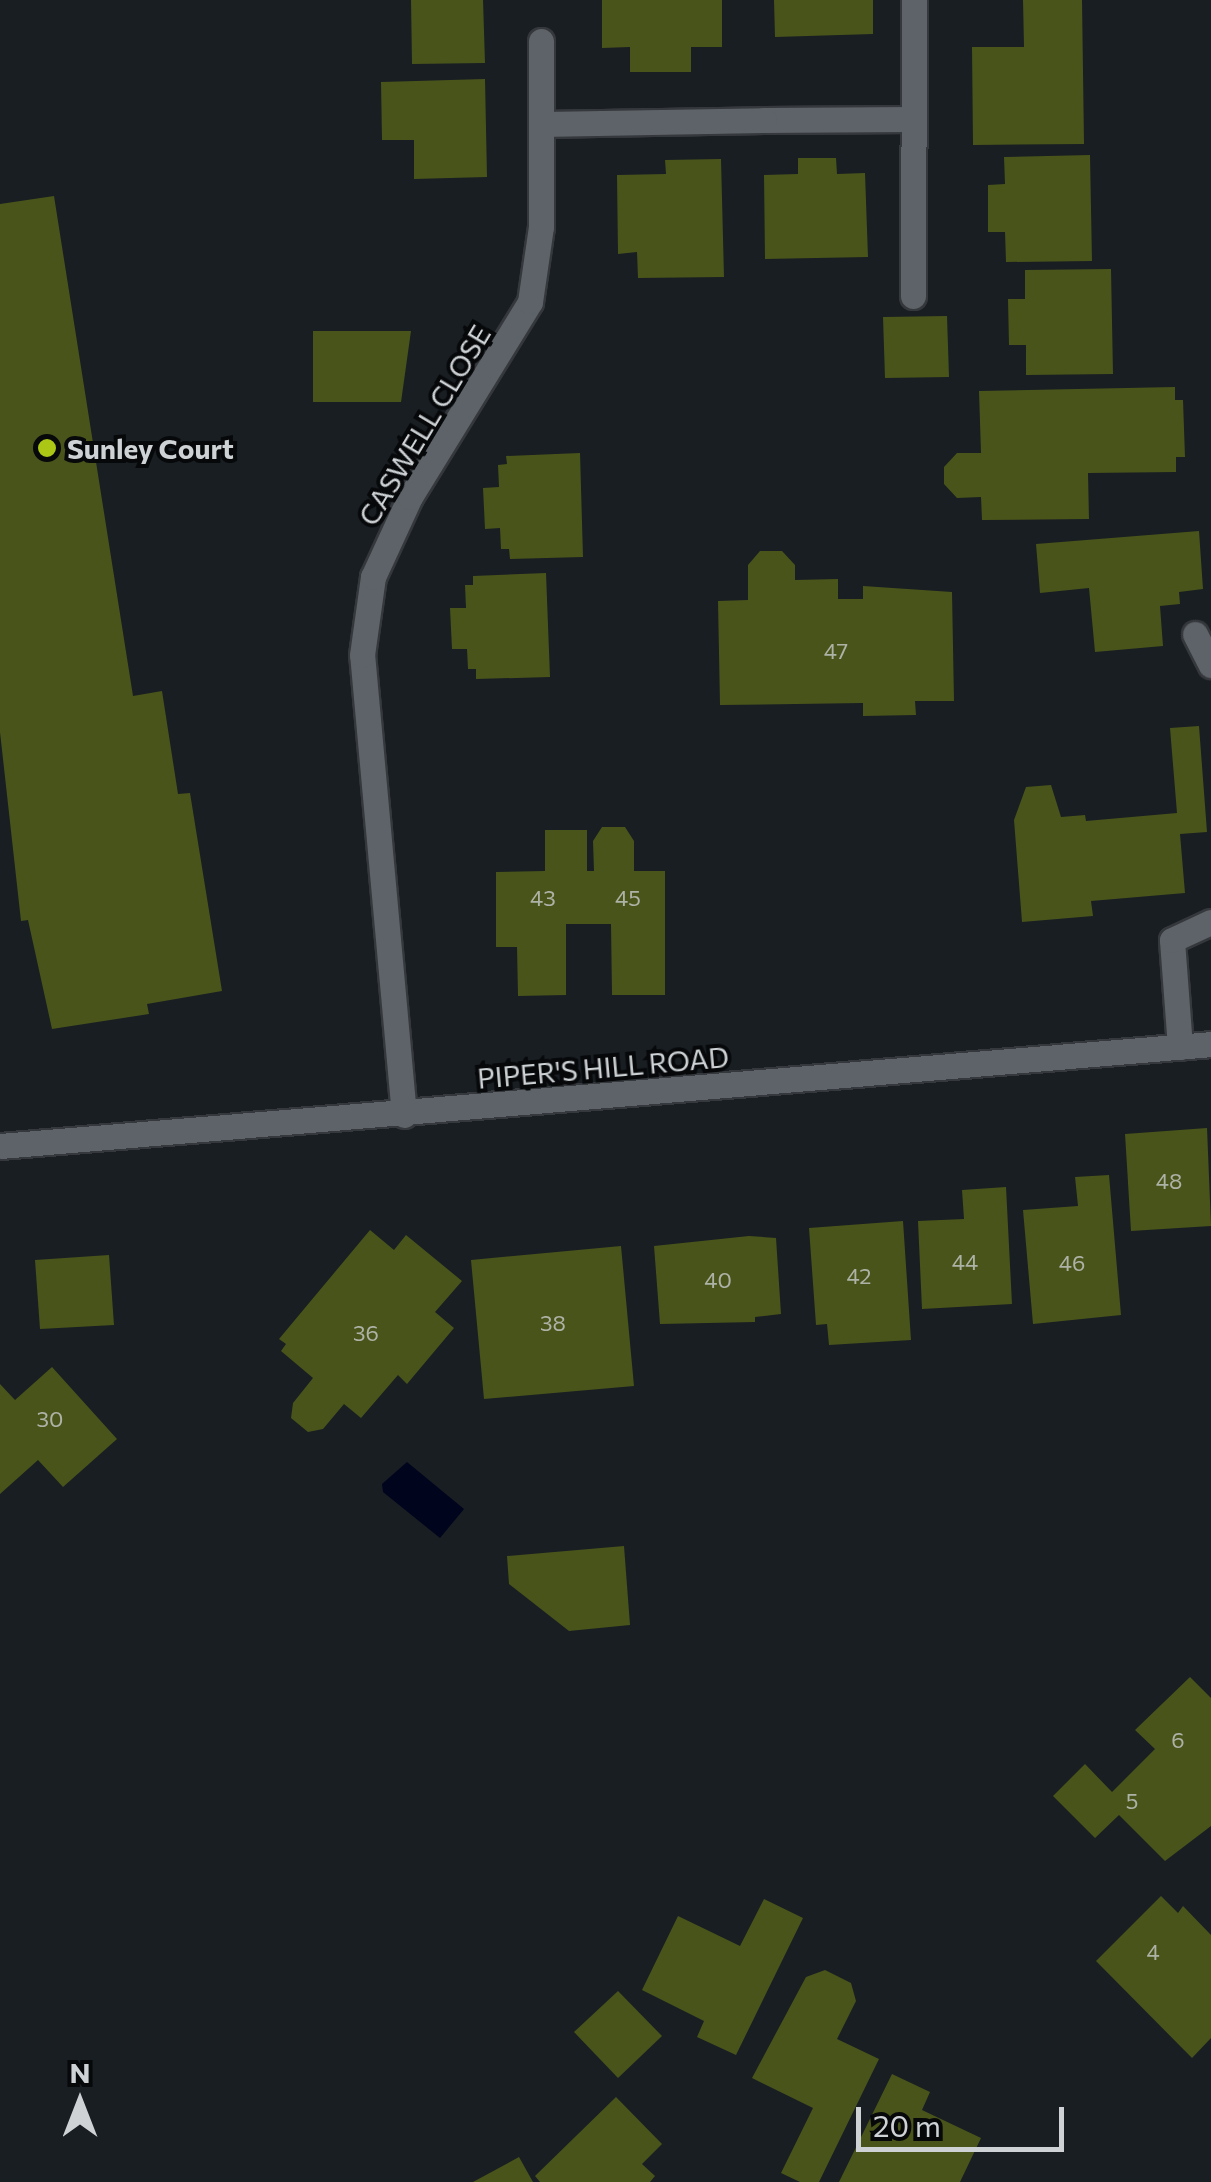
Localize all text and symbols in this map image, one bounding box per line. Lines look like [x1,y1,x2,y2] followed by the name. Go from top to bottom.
[351,319,497,531] street label: CASWELL CLOSE
[67,431,234,465] place label: Sunley Court
[36,437,58,459] marker: Sunley Court
[824,638,848,664] house number: 47
[530,885,556,911] house number: 43
[615,885,641,911] house number: 45
[476,1039,730,1095] street label: PIPER'S HILL ROAD
[1156,1168,1182,1194] house number: 48
[952,1249,978,1275] house number: 44
[1059,1250,1085,1276] house number: 46
[846,1263,872,1289] house number: 42
[704,1267,732,1293] house number: 40
[540,1310,566,1336] house number: 38
[353,1320,379,1346] house number: 36
[37,1406,63,1432] house number: 30
[1171,1727,1185,1753] house number: 6
[1126,1788,1138,1814] house number: 5
[1146,1939,1160,1965] house number: 4
[30,2052,130,2152] north arrow
[70,2055,91,2089] text: N
[861,2087,1068,2149] scale bar
[873,2106,941,2143] text: 20 m

